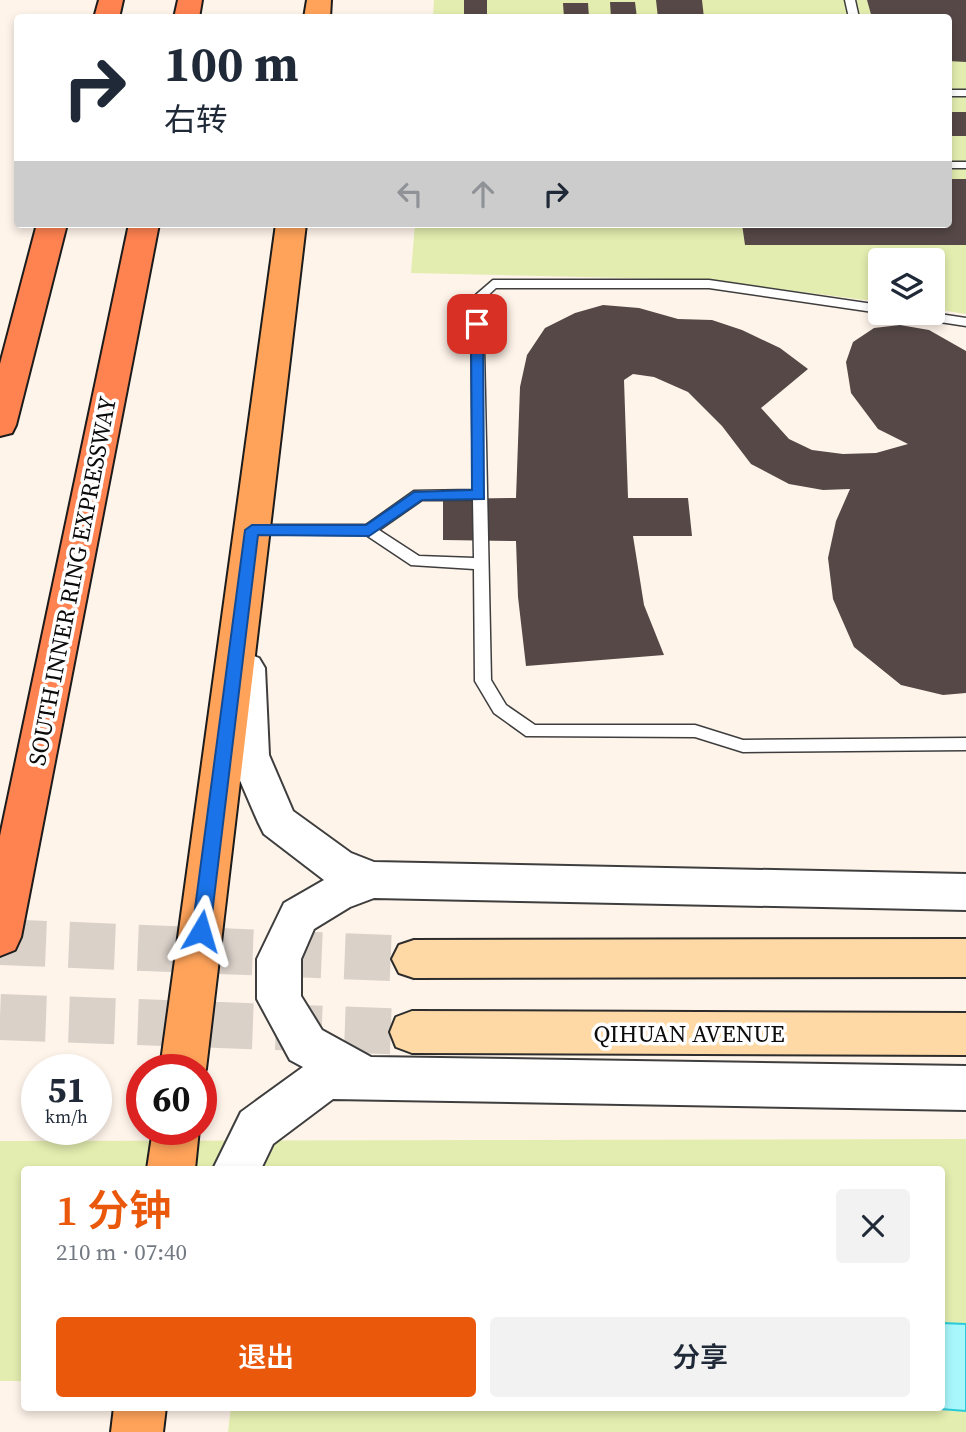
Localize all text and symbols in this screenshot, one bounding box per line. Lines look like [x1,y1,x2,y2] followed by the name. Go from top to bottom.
[164,30,299,97] text: 100 m
[49,42,140,133] icon: right
[164,98,228,142] text: 右转
[391,175,429,213] icon: left
[464,175,502,213] icon: ahead
[537,175,575,213] icon: right
[868,248,945,325] map controls
[868,248,945,325] button: layers
[447,294,507,354] pin
[458,305,496,343] icon: arrive
[20,394,124,768] street label: SOUTH INNER RING EXPRESSWAY
[164,894,238,968] position arrow
[593,1017,785,1050] street label: QIHUAN AVENUE
[126,1054,217,1145] speed limit sign: 60
[48,1066,85,1114] text: 51
[45,1104,88,1129] text: km/h
[56,1181,171,1239] text: 1 分钟
[836,1189,910,1263] button: close
[56,1236,187,1268] text: 210 m · 07:40
[56,1317,476,1397] button: 退出
[490,1317,910,1397] button: 分享

